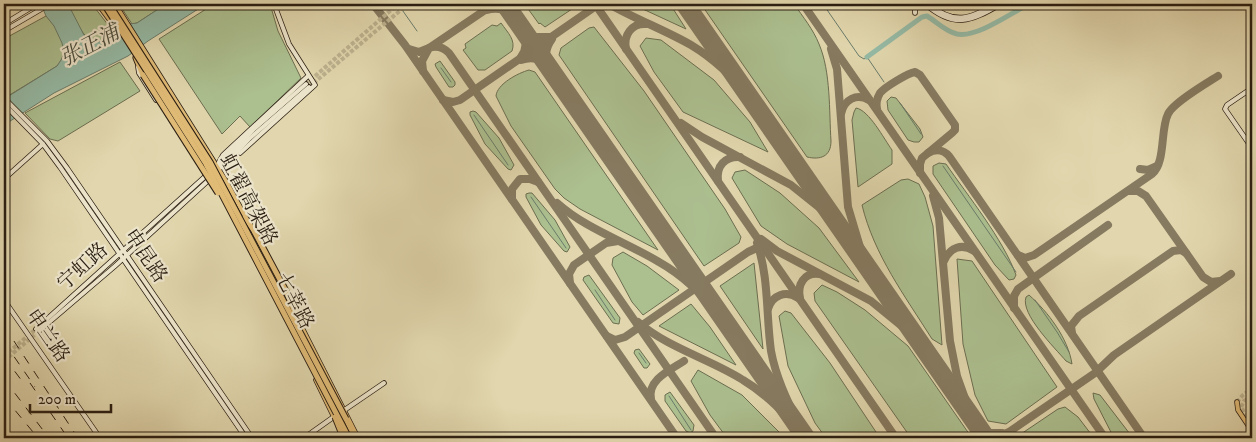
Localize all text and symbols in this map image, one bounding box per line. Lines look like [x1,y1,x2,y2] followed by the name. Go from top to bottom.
[56,18,127,72] water label: 张正浦
[213,150,283,250] street label: 虹翟高架路
[118,224,172,288] street label: 申昆路
[52,238,114,296] street label: 宁虹路
[269,269,319,333] street label: 七莘路
[20,304,74,368] street label: 申兰路
[30,382,111,414] scale bar
[38,390,76,409] text: 200 m

